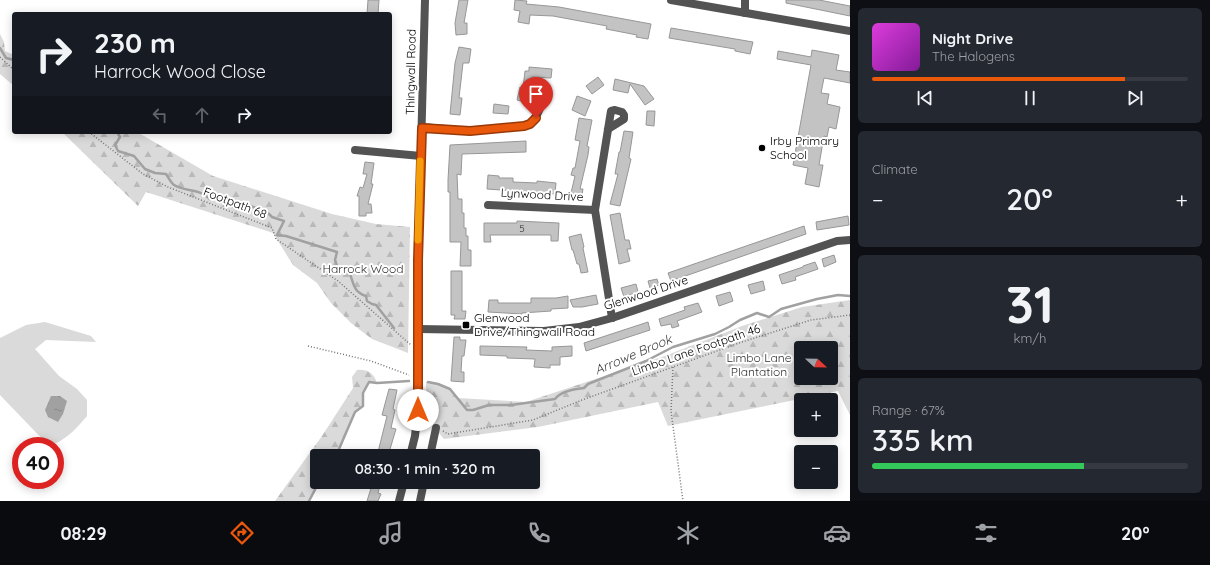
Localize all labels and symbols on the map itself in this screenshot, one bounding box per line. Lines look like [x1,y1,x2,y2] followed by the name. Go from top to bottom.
[402,29,419,115] street label: Thingwall Road
[519,77,553,118] pin
[770,133,839,162] place label: Irby Primary School
[757,143,767,153] marker: Irby Primary School
[201,184,269,222] street label: Footpath 68
[500,185,584,204] street label: Lynwood Drive
[519,222,525,235] house number: 5
[322,261,404,276] park label: Harrock Wood
[602,272,690,313] street label: Glenwood Drive
[474,310,595,339] place label: Glenwood Drive/Thingwall Road
[461,320,471,330] marker: Glenwood Drive/Thingwall Road
[630,320,763,379] street label: Limbo Lane Footpath 46
[592,330,675,377] water label: Arrowe Brook
[794,341,838,385] north arrow
[726,350,792,379] park label: Limbo Lane Plantation
[397,389,439,431] position arrow
[12,437,64,489] speed limit sign: 40

